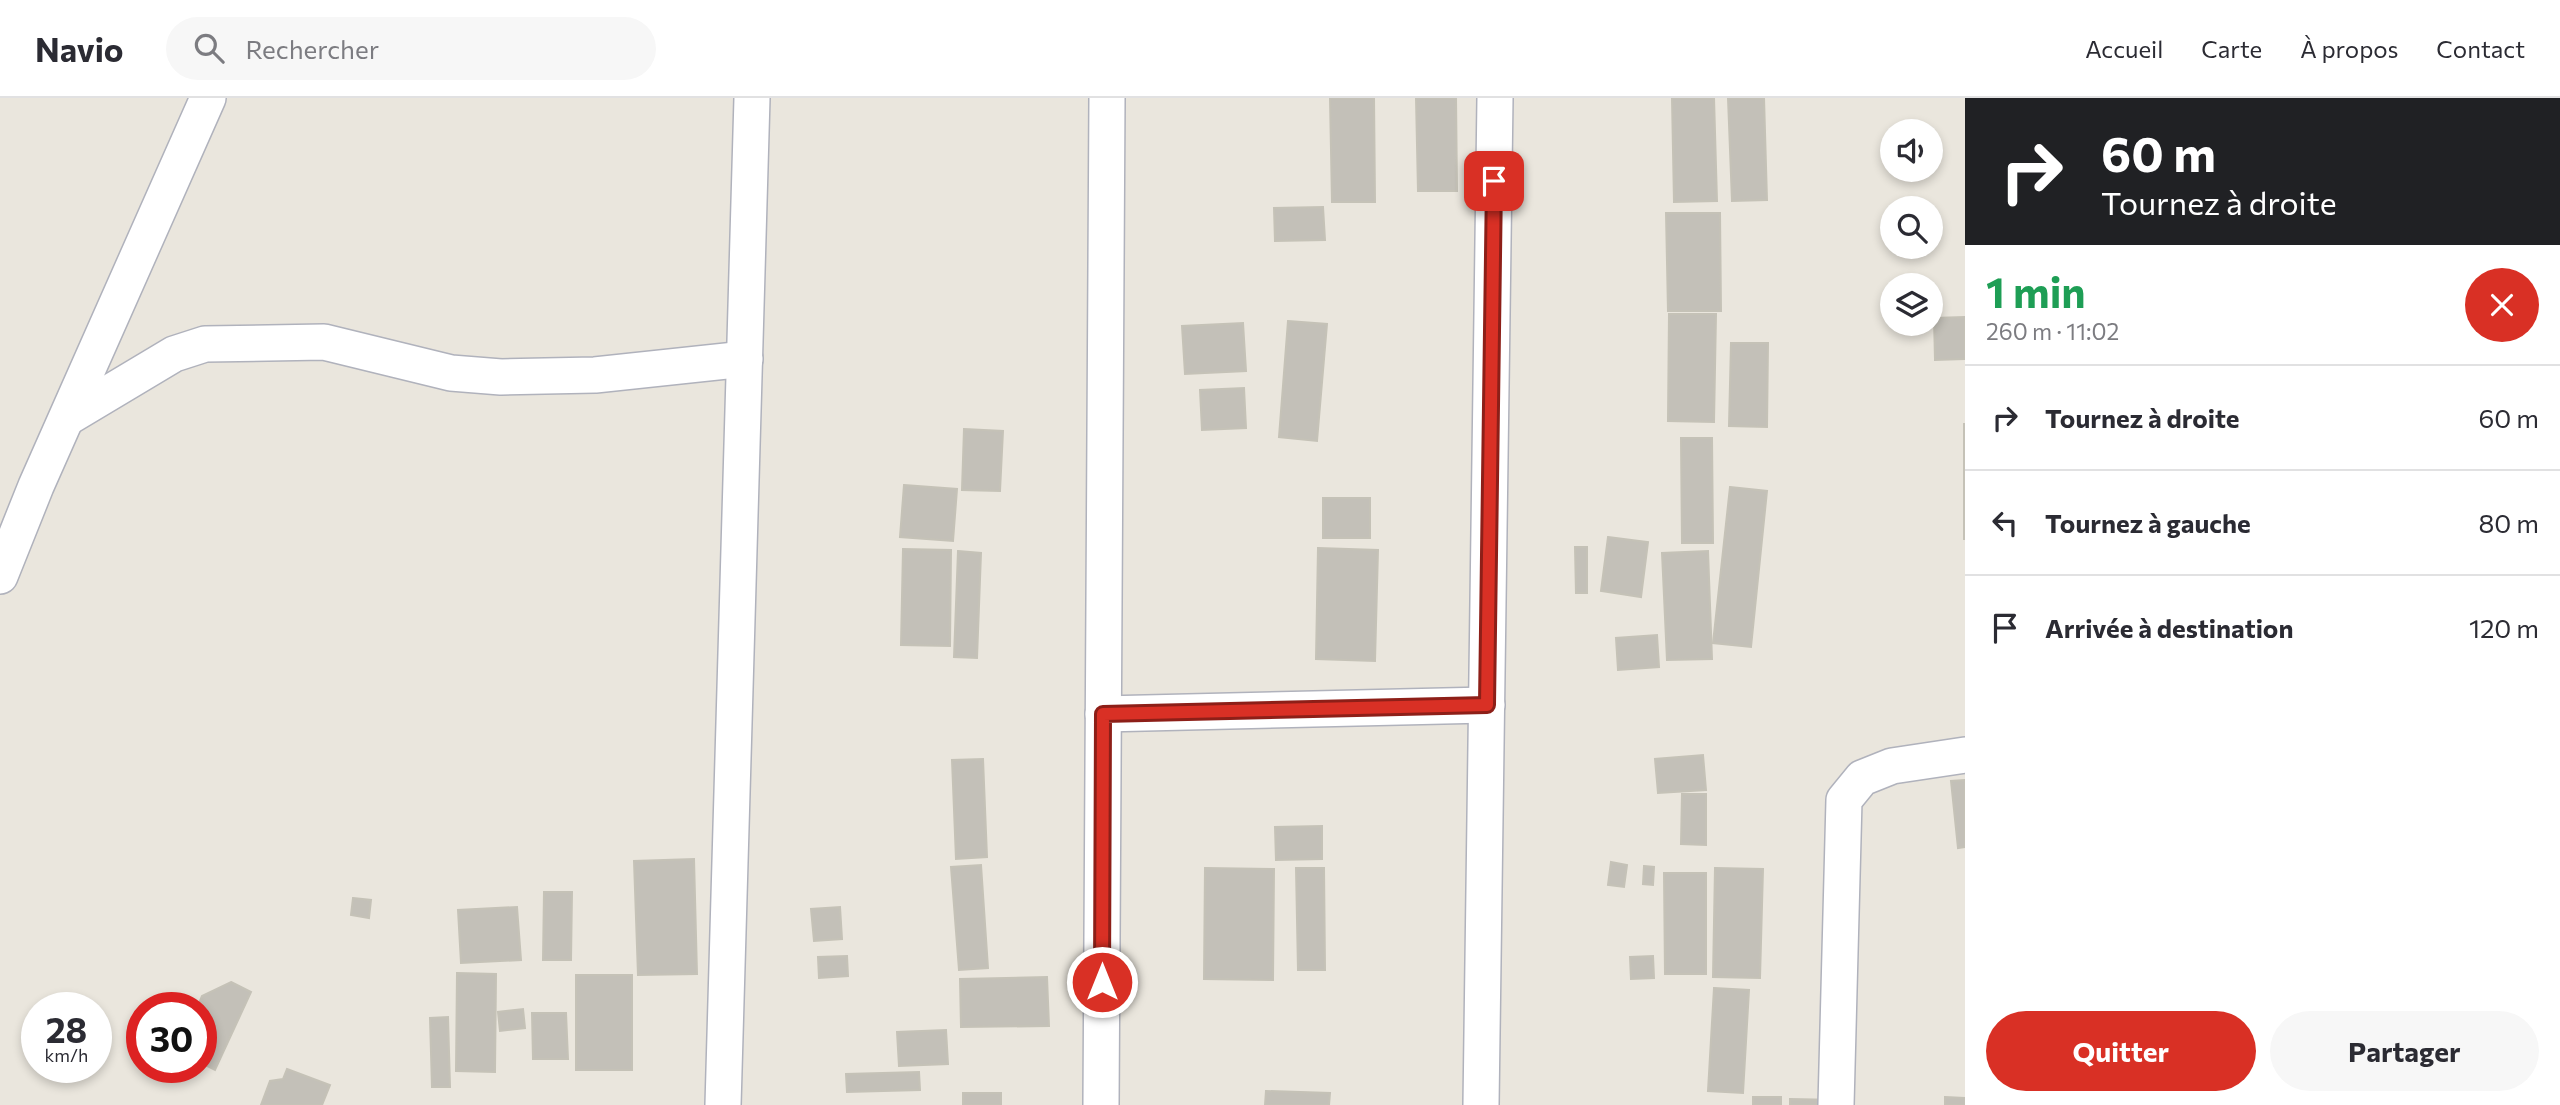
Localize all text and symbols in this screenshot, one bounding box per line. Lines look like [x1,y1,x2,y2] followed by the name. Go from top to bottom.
[166,17,656,80] search box
[35,28,124,69] text: Navio
[190,29,228,67] icon: search
[246,33,379,64] text: Rechercher
[2085,34,2163,63] text: Accueil
[2201,34,2262,63] text: Carte
[2300,34,2398,63] text: À propos
[2436,34,2525,63] text: Contact
[1880,119,1943,336] map controls
[1880,119,1943,182] button: sound
[2101,122,2216,182] text: 60 m
[1986,126,2077,217] icon: right
[1464,151,1524,211] pin
[1475,162,1513,200] icon: arrive
[2101,182,2337,222] text: Tournez à droite
[1880,196,1943,259] button: search
[1986,265,2086,317] text: 1 min
[2465,268,2539,342] button: close
[1880,273,1943,336] button: layers
[1986,317,2119,345] text: 260 m · 11:02
[1986,399,2024,437] icon: right
[2045,402,2240,433] text: Tournez à droite
[2479,402,2539,433] text: 60 m
[1986,504,2024,542] icon: left
[2045,507,2251,538] text: Tournez à gauche
[2479,507,2539,538] text: 80 m
[1986,609,2024,647] icon: arrive
[2045,612,2293,643] text: Arrivée à destination
[2469,612,2539,643] text: 120 m
[1065,945,1139,1019] position arrow
[126,992,217,1083] speed limit sign: 30
[46,1007,87,1050] text: 28
[1986,1011,2256,1091] button: Quitter
[2270,1011,2539,1091] button: Partager
[45,1044,88,1066] text: km/h

